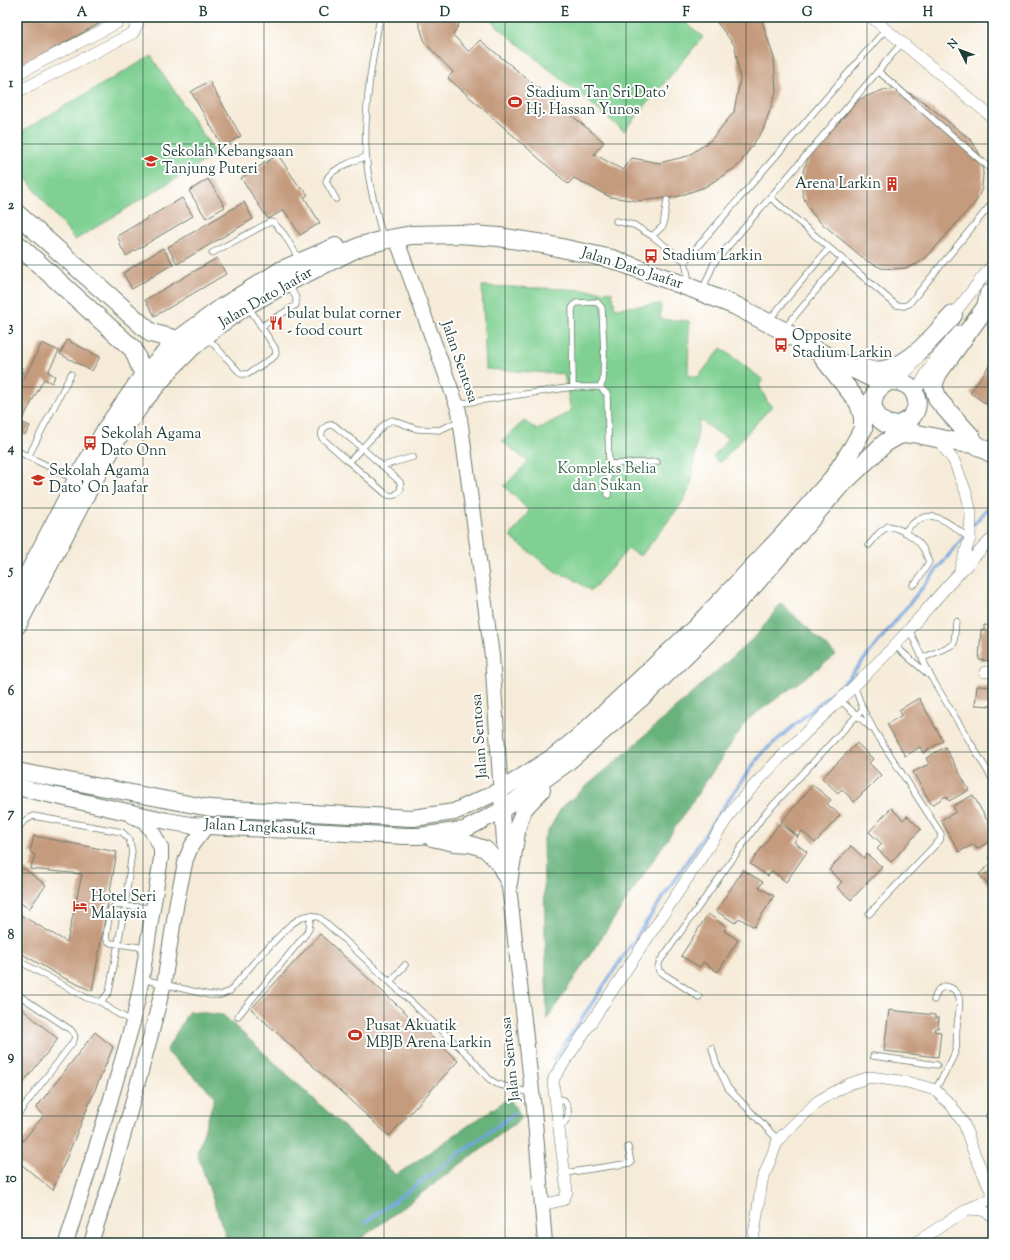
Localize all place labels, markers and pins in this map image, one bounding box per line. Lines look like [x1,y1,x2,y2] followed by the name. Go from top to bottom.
[526,83,669,121] place label: Stadium Tan Sri Dato’ Hj. Hassan Yunos
[507,94,523,110] sports icon: Stadium Tan Sri Dato’ Hj. Hassan Yunos
[162,142,294,180] place label: Sekolah Kebangsaan Tanjung Puteri
[143,153,159,169] school or university icon: Sekolah Kebangsaan Tanjung Puteri
[795,174,881,195] place label: Arena Larkin
[884,176,900,192] building icon: Arena Larkin
[662,246,762,267] place label: Stadium Larkin
[643,248,659,264] bus stop icon: Stadium Larkin
[287,304,402,342] place label: bulat bulat corner - food court
[268,315,284,331] restaurant icon: bulat bulat corner - food court
[792,326,892,364] place label: Opposite Stadium Larkin
[773,337,789,353] bus stop icon: Opposite Stadium Larkin
[101,424,201,462] place label: Sekolah Agama Dato Onn
[82,435,98,451] bus stop icon: Sekolah Agama Dato Onn
[49,461,149,499] place label: Sekolah Agama Dato' On Jaafar
[30,472,46,488] school or university icon: Sekolah Agama Dato' On Jaafar
[91,887,156,925] place label: Hotel Seri Malaysia
[72,898,88,914] hotel icon: Hotel Seri Malaysia
[366,1016,492,1054] place label: Pusat Akuatik MBJB Arena Larkin
[347,1027,363,1043] sports icon: Pusat Akuatik MBJB Arena Larkin

